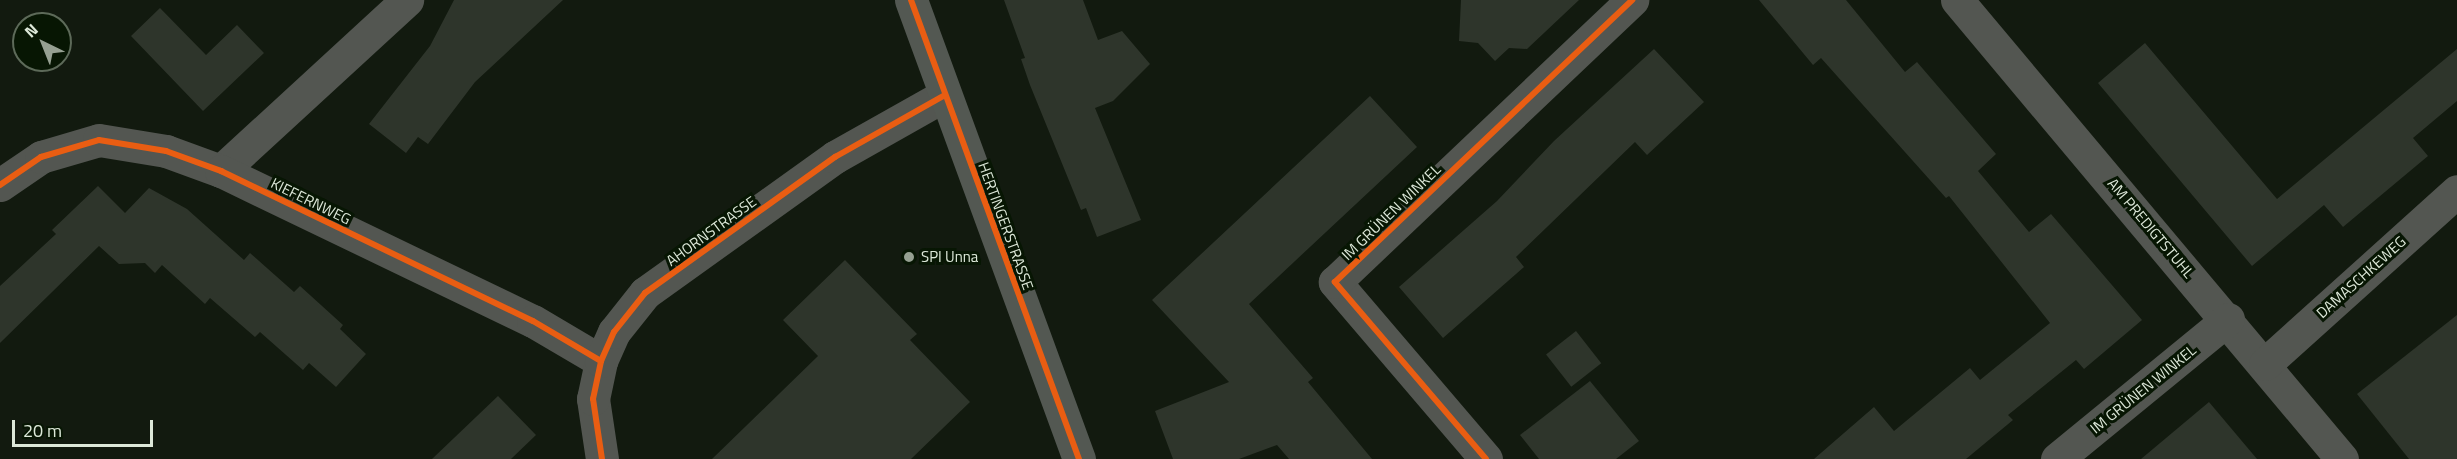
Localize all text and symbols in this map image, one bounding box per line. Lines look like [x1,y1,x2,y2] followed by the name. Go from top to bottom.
[12,12,72,72] north arrow
[19,18,43,43] text: N
[975,160,1037,292] street label: HERTINGERSTRASSE
[1338,160,1444,264] street label: IM GRÜNEN WINKEL
[268,174,354,228] street label: KIEFERNWEG
[2104,174,2198,282] street label: AM PREDIGTSTUHL
[662,192,760,270] street label: AHORNSTRASSE
[2313,232,2409,322] street label: DAMASCHKEWEG
[921,248,978,266] place label: SPI Unna
[902,250,916,264] marker: SPI Unna
[2087,341,2199,437] street label: IM GRÜNEN WINKEL
[15,408,156,446] scale bar
[23,417,62,444] text: 20 m

